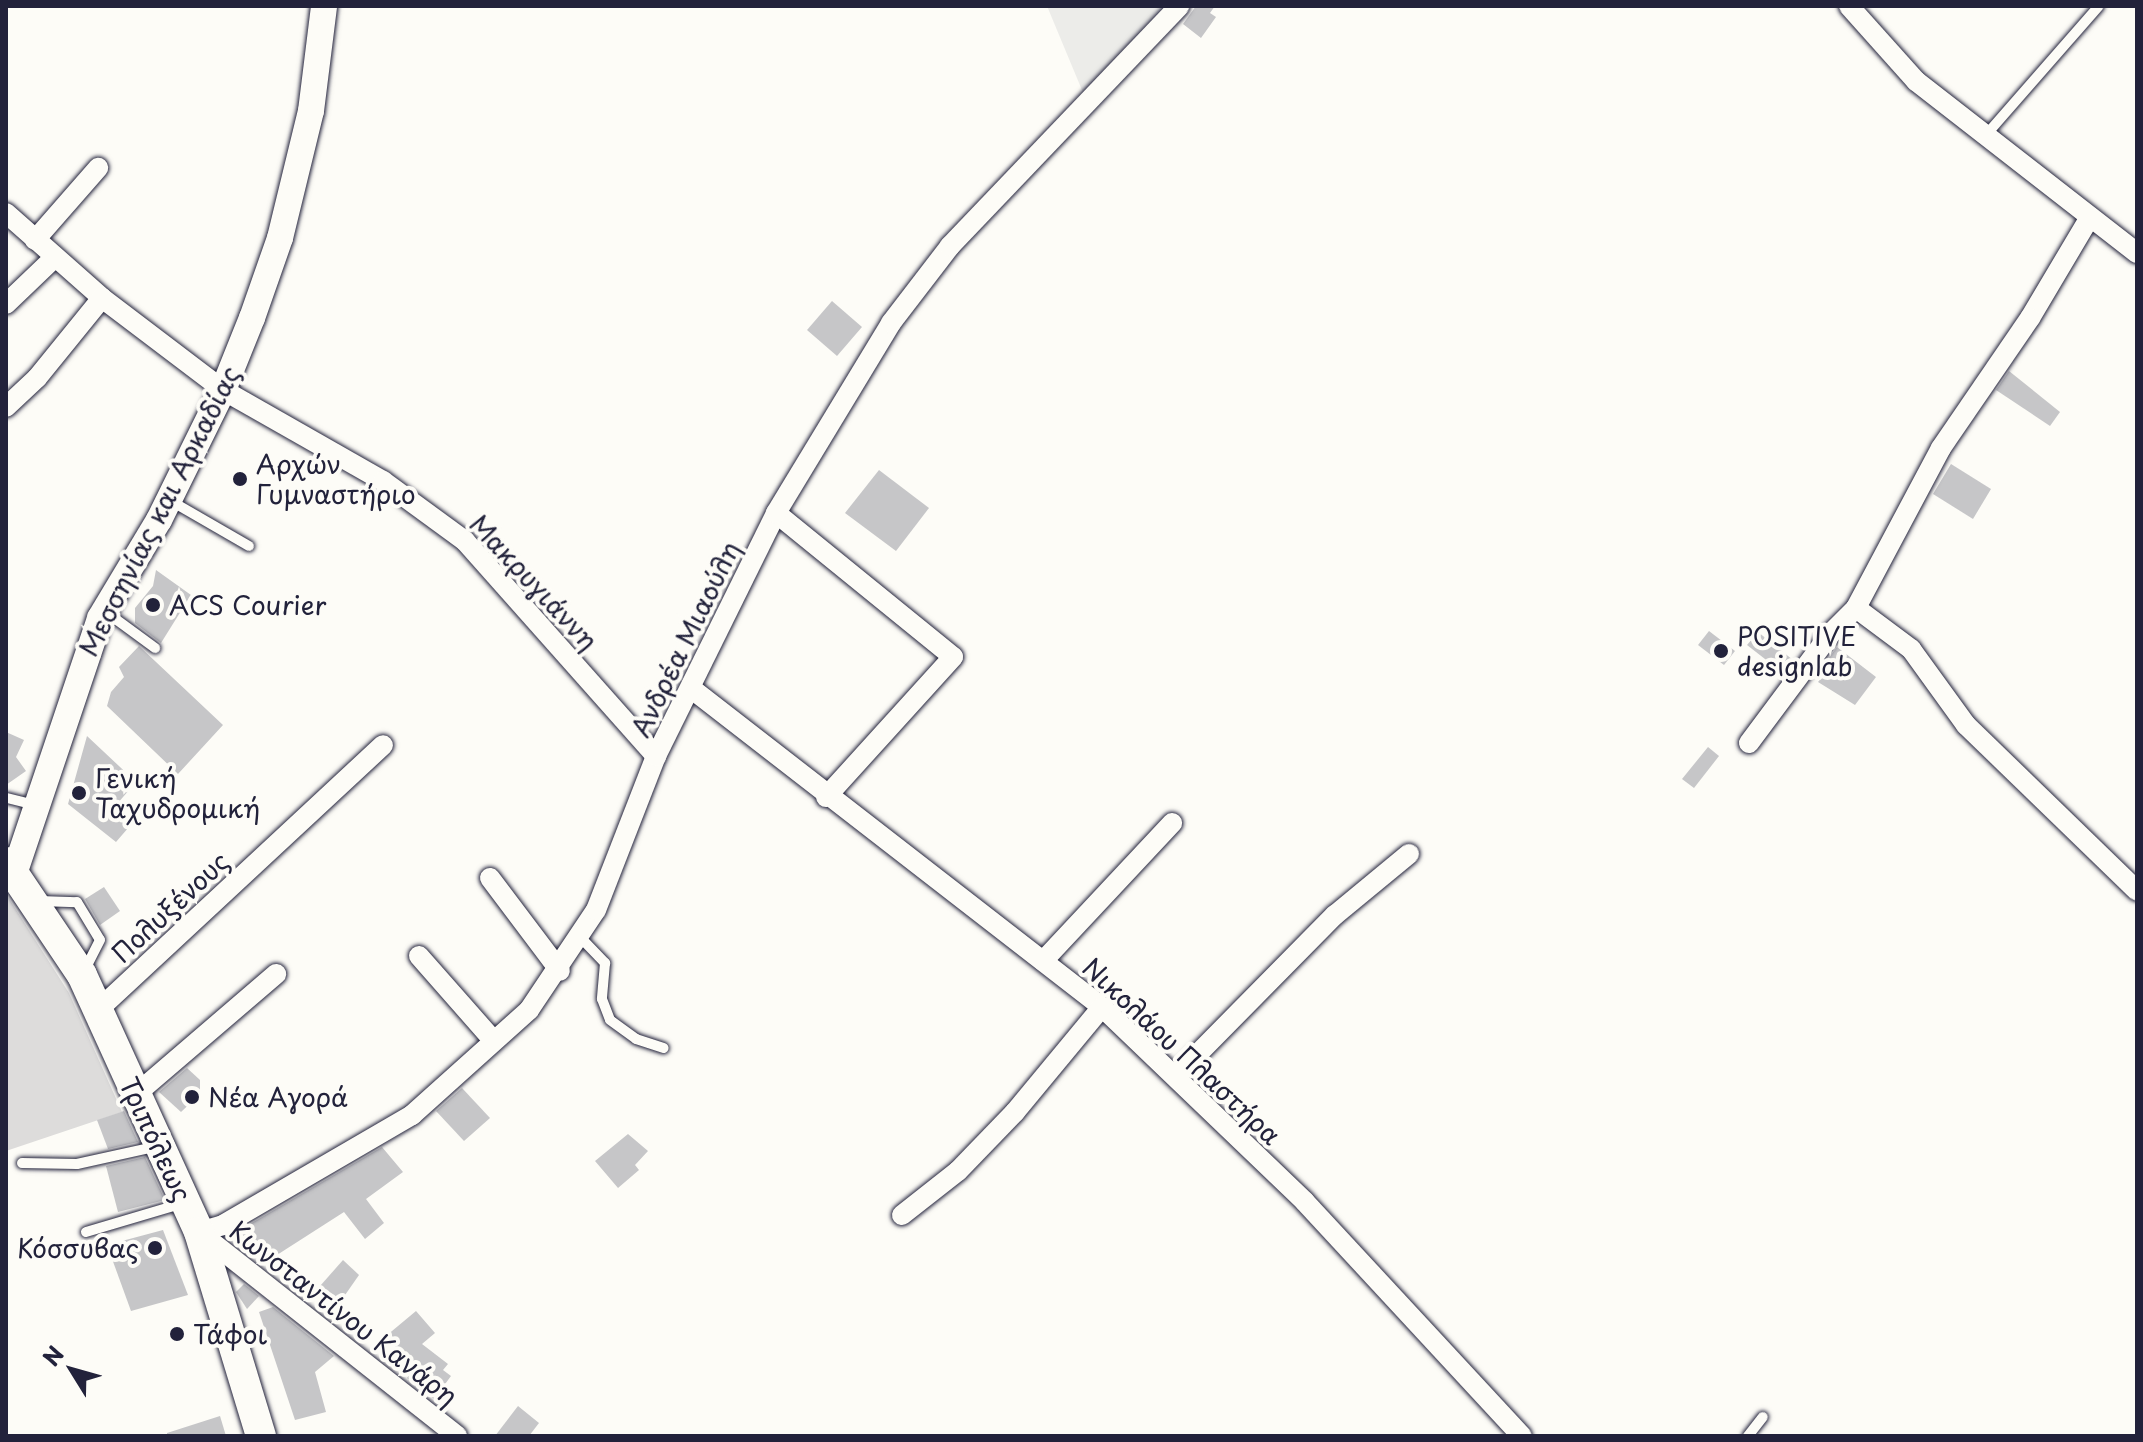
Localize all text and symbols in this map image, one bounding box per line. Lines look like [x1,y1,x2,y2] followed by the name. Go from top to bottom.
[72,361,246,661] street label: Μεσσηνίας και Αρκαδίας
[256,448,416,510] place label: Αρχών Γυμναστήριο
[231,470,249,488] marker: Αρχών Γυμναστήριο
[464,508,604,656] street label: Μακρυγιάννη
[624,536,746,742] street label: Ανδρέα Μιαούλη
[169,589,327,621] place label: ACS Courier
[144,596,162,614] marker: ACS Courier
[1737,620,1856,682] place label: POSITIVE designlab
[1712,642,1730,660] marker: POSITIVE designlab
[95,762,260,824] place label: Γενική Ταχυδρομική
[70,784,88,802] marker: Γενική Ταχυδρομική
[105,845,235,969] street label: Πολυξένους
[1076,951,1288,1151] street label: Νικολάου Πλαστήρα
[114,1072,198,1206] street label: Τριπόλεως
[208,1081,347,1113] place label: Νέα Αγορά
[183,1088,201,1106] marker: Νέα Αγορά
[224,1214,464,1412] street label: Κωνσταντίνου Κανάρη
[17,1232,139,1264] place label: Κόσσυβας
[146,1239,164,1257] marker: Κόσσυβας
[193,1318,268,1350] place label: Τάφοι
[168,1325,186,1343] marker: Τάφοι
[32,1330,112,1410] north arrow
[34,1338,71,1372] text: N

